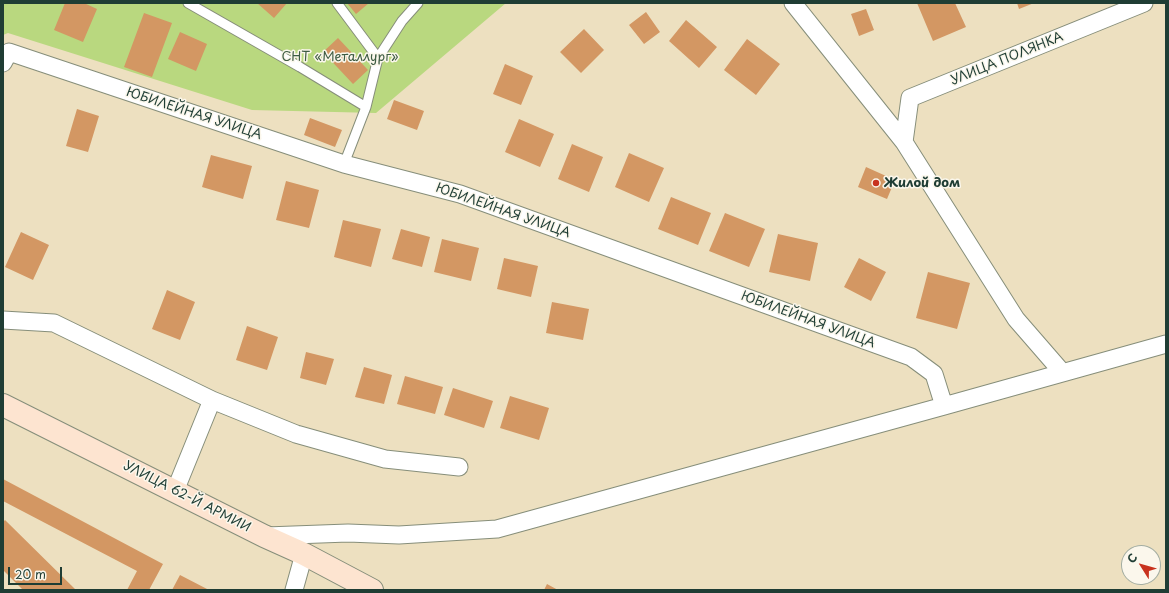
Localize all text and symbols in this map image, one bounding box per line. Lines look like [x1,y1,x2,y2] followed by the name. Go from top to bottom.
[948,29,1066,89] street label: УЛИЦА ПОЛЯНКА
[282,49,398,65] park label: СНТ «Металлург»
[124,85,264,143] street label: ЮБИЛЕЙНАЯ УЛИЦА
[884,175,960,191] place label: Жилой дом
[871,178,881,188] marker: Жилой дом
[434,181,572,241] street label: ЮБИЛЕЙНАЯ УЛИЦА
[739,288,877,352] street label: ЮБИЛЕЙНАЯ УЛИЦА
[121,458,253,536] street label: УЛИЦА 62-Й АРМИИ
[1121,545,1161,585] north arrow
[1123,550,1141,567] text: С
[10,559,64,585] scale bar
[15,565,46,583] text: 20 m

